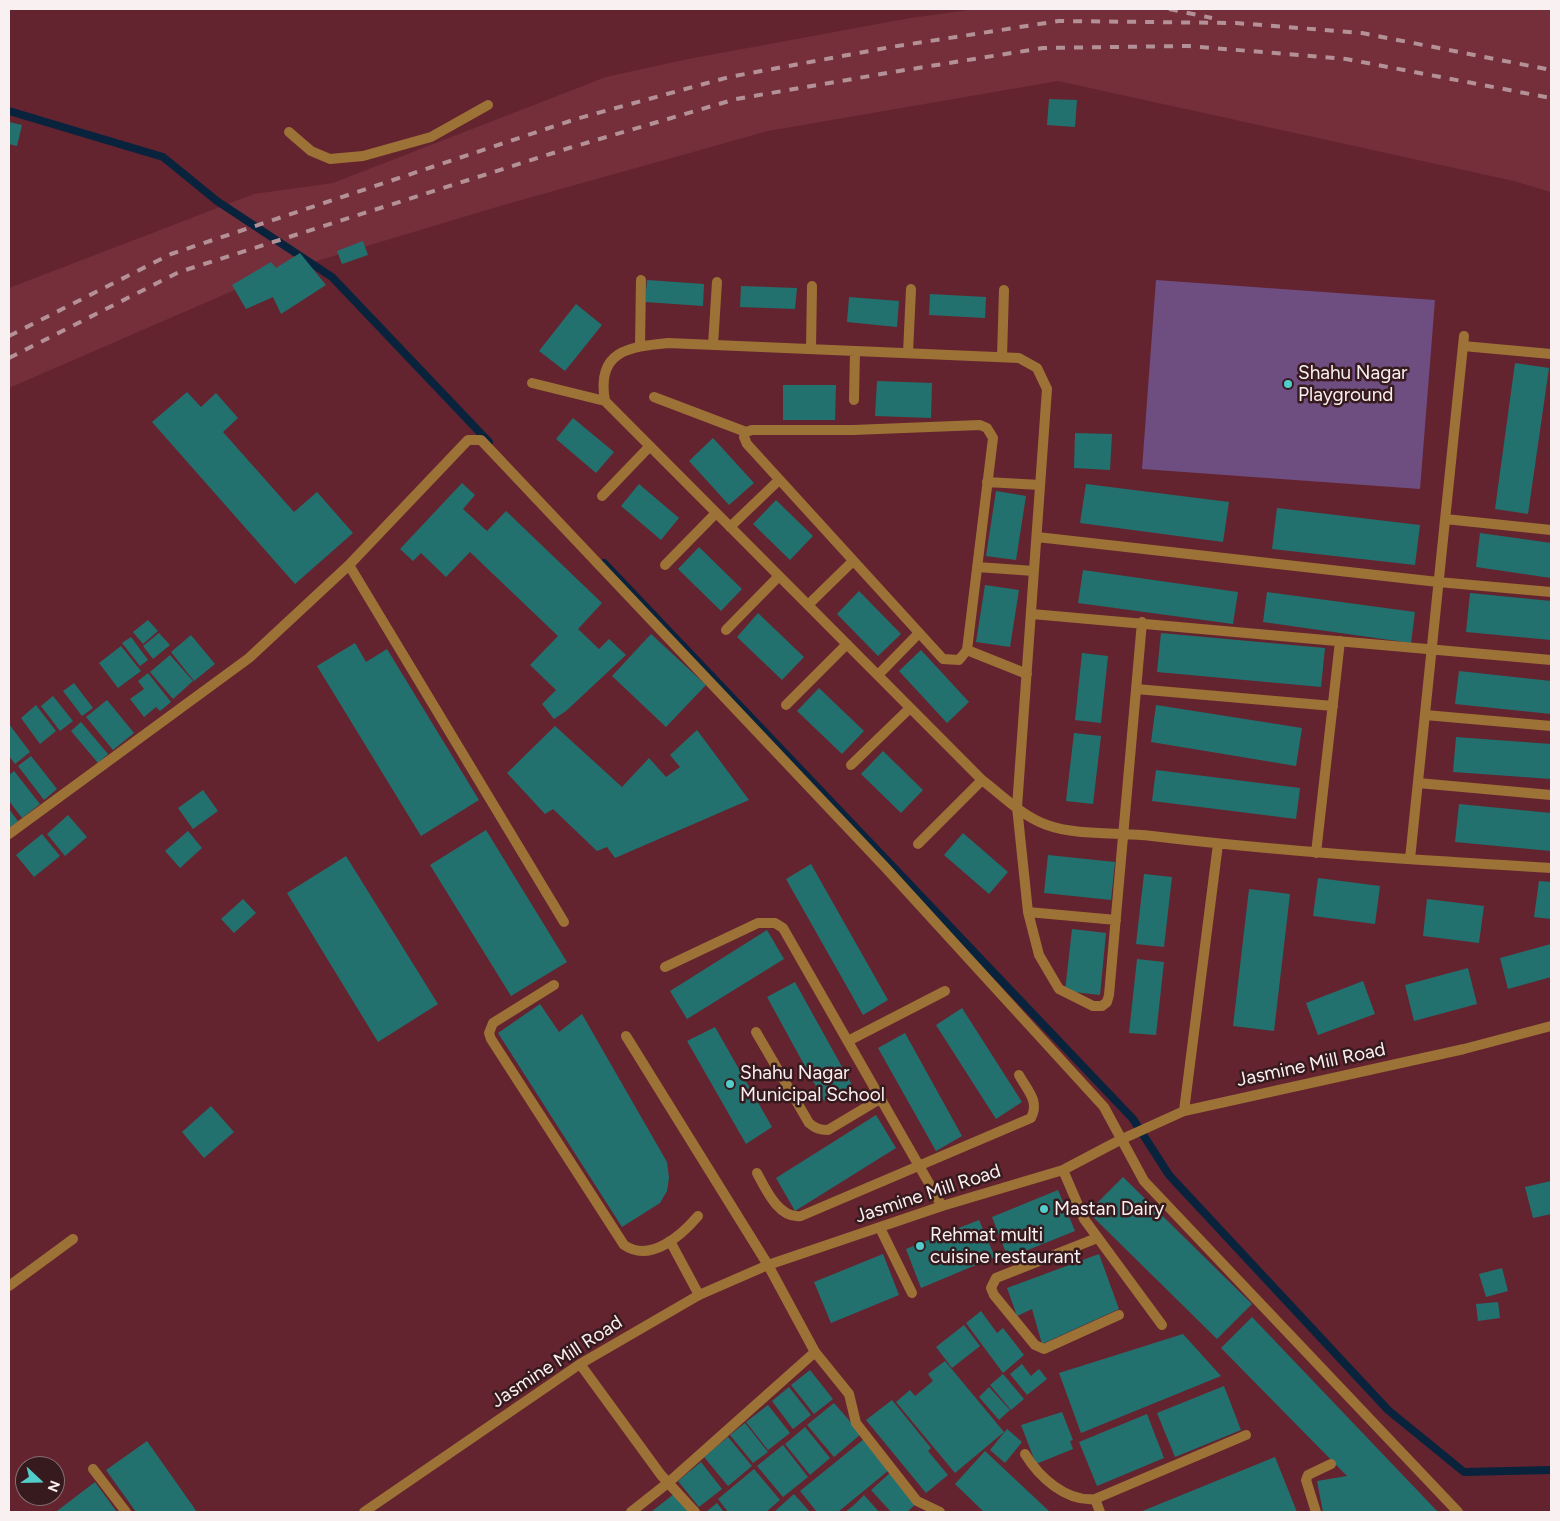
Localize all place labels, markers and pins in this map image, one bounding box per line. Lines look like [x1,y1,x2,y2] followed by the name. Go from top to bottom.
[1298,362,1408,406] place label: Shahu Nagar Playground
[1282,378,1294,390] marker: Shahu Nagar Playground
[740,1062,885,1106] place label: Shahu Nagar Municipal School
[724,1078,736,1090] marker: Shahu Nagar Municipal School
[1054,1198,1164,1220] place label: Mastan Dairy
[1038,1203,1050,1215] marker: Mastan Dairy
[930,1224,1081,1268] place label: Rehmat multi cuisine restaurant
[914,1240,926,1252] marker: Rehmat multi cuisine restaurant

